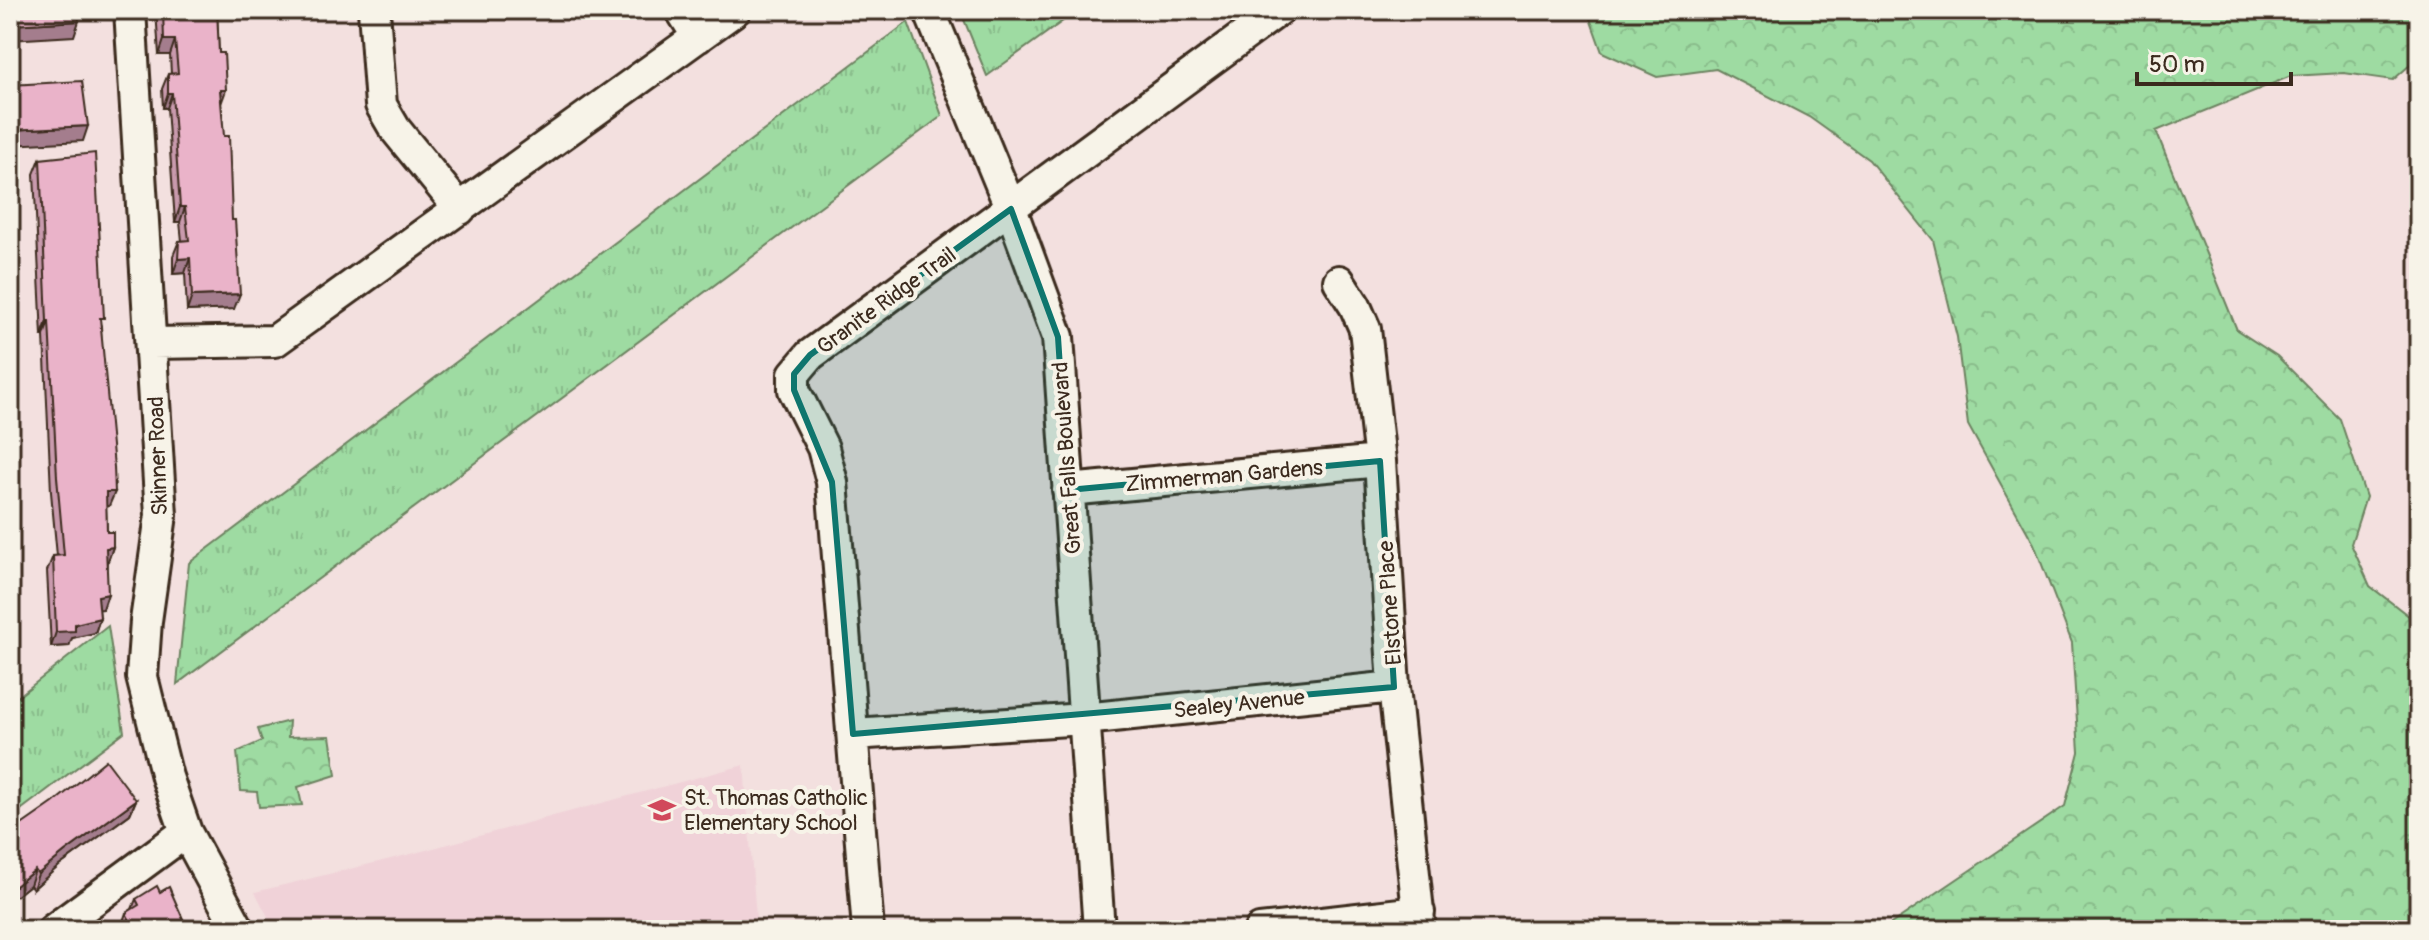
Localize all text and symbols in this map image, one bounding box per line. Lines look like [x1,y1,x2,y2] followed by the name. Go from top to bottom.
[2137,36,2291,86] scale bar
[2149,50,2205,79] text: 50 m
[811,241,962,361] street label: Granite Ridge Trail
[1046,361,1088,555] street label: Great Falls Boulevard
[142,396,174,516] street label: Skinner Road
[1124,453,1324,499] street label: Zimmerman Gardens
[1372,540,1408,666] street label: Elstone Place
[1172,683,1306,725] street label: Sealey Avenue
[684,784,868,837] place label: St. Thomas Catholic Elementary School
[647,795,677,825] school or university icon: St. Thomas Catholic Elementary School

